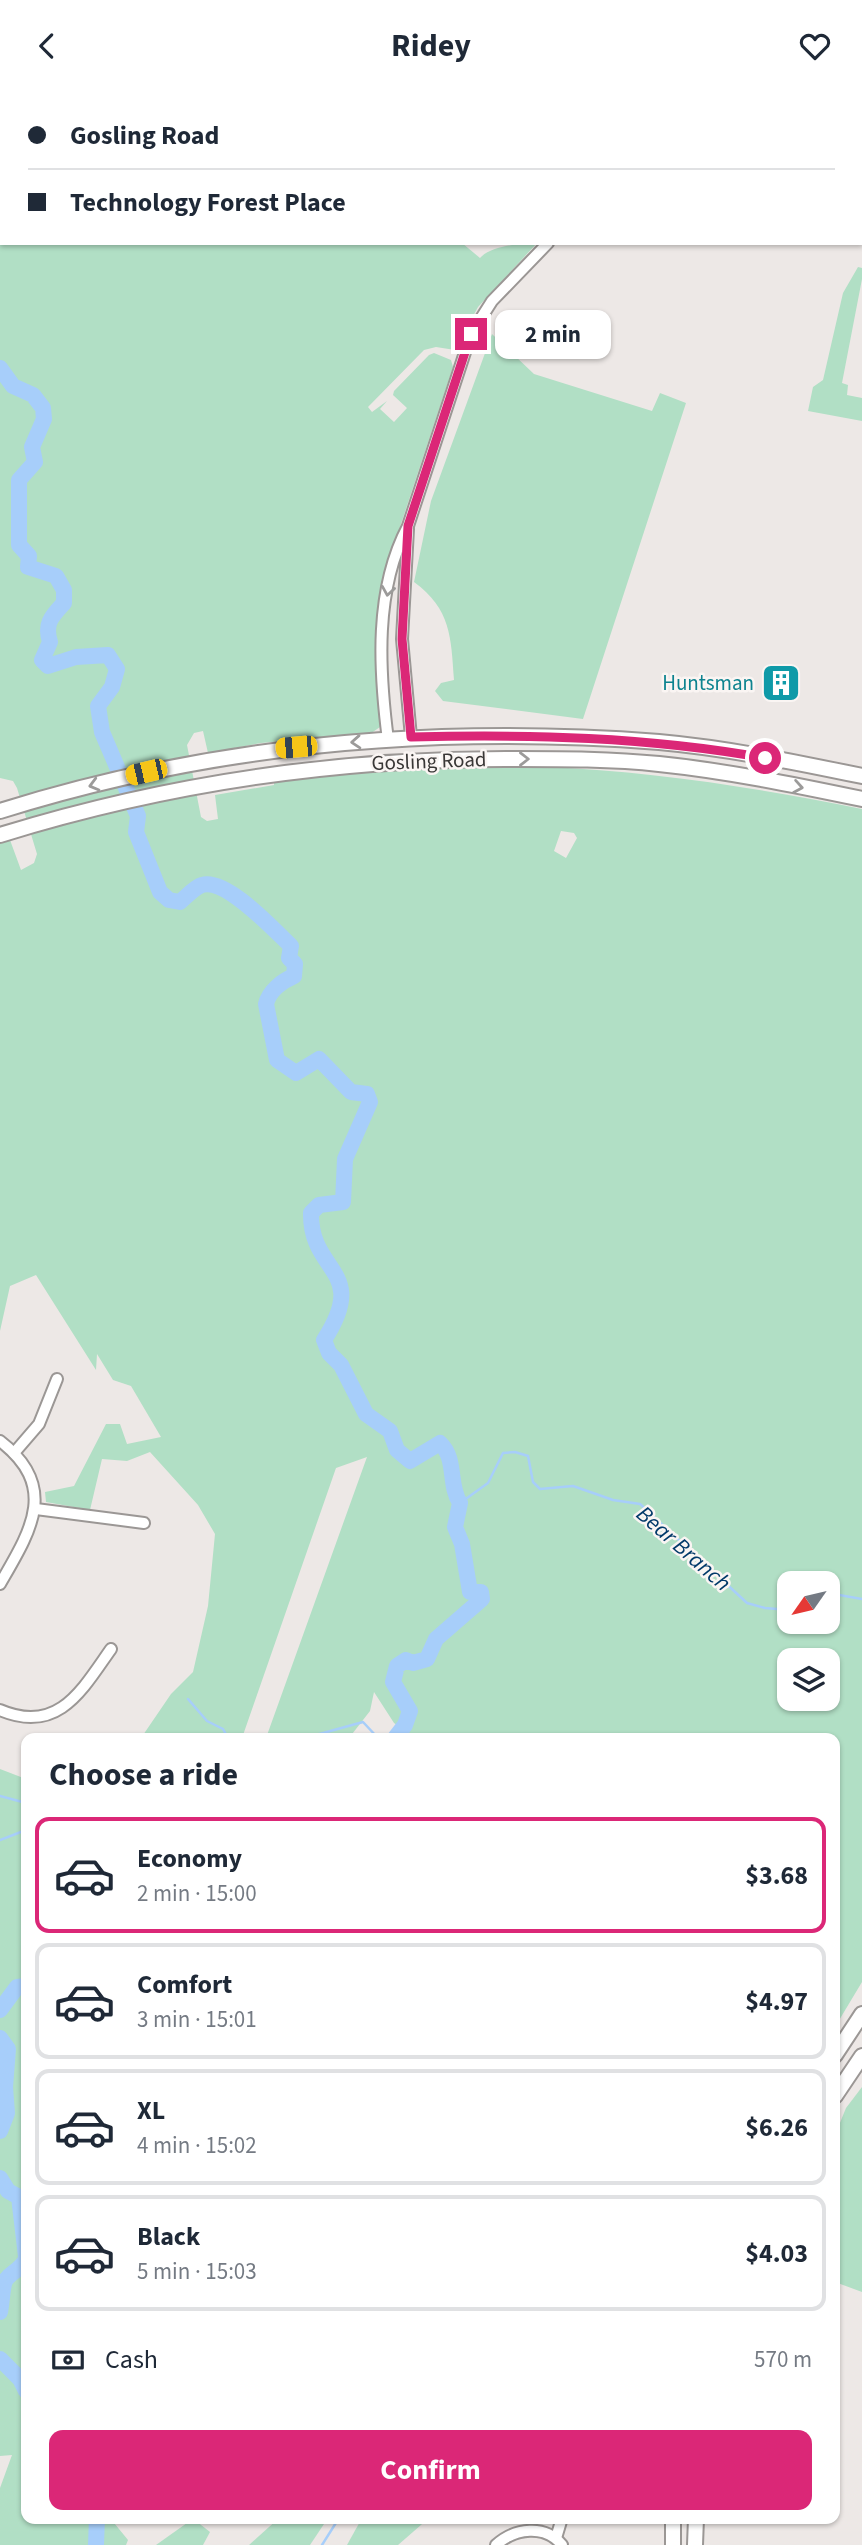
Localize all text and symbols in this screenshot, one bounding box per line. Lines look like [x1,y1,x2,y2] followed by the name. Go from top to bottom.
[391,23,471,69] text: Ridey
[28,27,66,65] icon: back
[796,27,834,65] icon: heart
[70,117,219,154] text: Gosling Road
[70,184,346,221] text: Technology Forest Place
[496,309,611,359] callout: 2 min
[455,318,487,350] route end
[525,318,581,351] text: 2 min
[381,585,396,596] one-way arrow
[760,662,802,704] building icon: Huntsman
[662,668,754,698] place label: Huntsman
[350,734,361,749] one-way arrow
[275,735,318,759] car
[749,742,781,774] route start
[371,744,487,778] street label: Gosling Road
[519,751,530,767] one-way arrow
[124,757,169,787] car
[88,777,100,791] one-way arrow
[792,779,804,794] one-way arrow
[629,1498,738,1599] water label: Bear Branch
[777,1571,840,1635] north arrow
[777,1571,840,1711] map controls
[777,1648,840,1711] button: layers
[49,1752,238,1798] text: Choose a ride
[137,1840,242,1877] text: Economy
[53,1844,116,1907] icon: car
[745,1857,808,1894] text: $3.68
[137,1877,257,1910] text: 2 min · 15:00
[137,1966,232,2003] text: Comfort
[53,1970,116,2033] icon: car
[745,1983,808,2020] text: $4.97
[137,2003,257,2036] text: 3 min · 15:01
[137,2092,165,2129] text: XL
[53,2096,116,2159] icon: car
[745,2109,808,2146] text: $6.26
[137,2129,257,2162] text: 4 min · 15:02
[137,2218,200,2255] text: Black
[53,2222,116,2285] icon: car
[745,2235,808,2272] text: $4.03
[137,2255,257,2288] text: 5 min · 15:03
[49,2341,87,2379] icon: cash
[105,2341,158,2378] text: Cash
[754,2343,812,2376] text: 570 m
[49,2430,812,2510] button: Confirm

